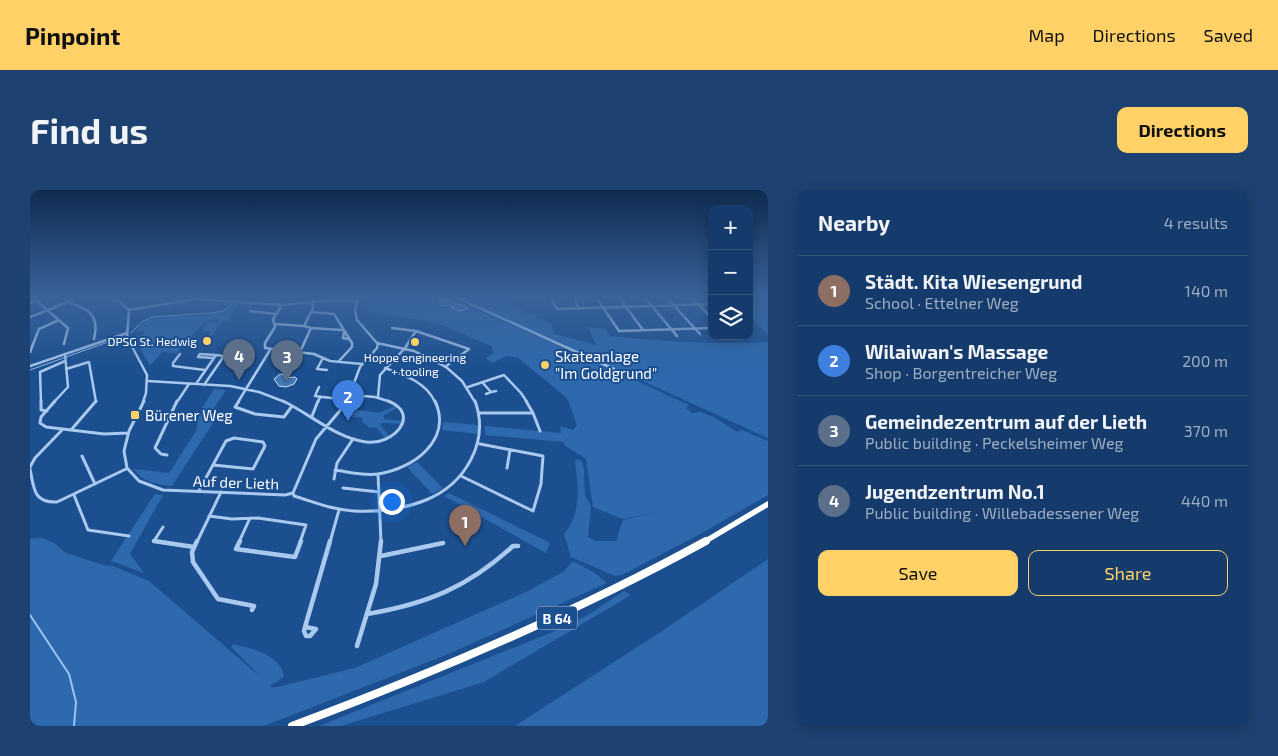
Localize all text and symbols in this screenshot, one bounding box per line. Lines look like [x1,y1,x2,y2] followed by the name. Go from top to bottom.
[25,21,120,50] text: Pinpoint
[1028,24,1065,46] text: Map
[1093,24,1176,46] text: Directions
[1204,24,1253,46] text: Saved
[1117,107,1248,153] button: Directions
[30,109,148,151] text: Find us
[708,205,753,340] map controls
[708,205,753,250] button: +
[818,210,890,235] text: Nearby
[1164,213,1228,232] text: 4 results
[708,250,753,295] button: −
[865,270,1082,293] text: Städt. Kita Wiesengrund
[831,281,837,300] text: 1
[1185,281,1228,300] text: 140 m
[865,293,1019,312] text: School · Ettelner Weg
[708,295,753,340] button: layers
[107,334,197,348] place label: DPSG St. Hedwig
[201,335,213,347] marker: DPSG St. Hedwig
[409,336,421,348] marker: Hoppe engineering + tooling
[223,339,255,380] pin: 4
[271,340,303,381] pin: 3
[865,340,1048,363] text: Wilaiwan's Massage
[555,347,657,382] place label: Skateanlage "Im Goldgrund"
[364,350,466,378] place label: Hoppe engineering + tooling
[829,351,839,370] text: 2
[1182,351,1228,370] text: 200 m
[539,359,551,371] marker: Skateanlage "Im Goldgrund"
[865,363,1057,382] text: Shop · Borgentreicher Weg
[332,380,364,421] pin: 2
[145,406,233,424] place label: Bürener Weg
[129,409,141,421] marker: Bürener Weg
[865,410,1147,433] text: Gemeindezentrum auf der Lieth
[829,421,839,440] text: 3
[1184,421,1228,440] text: 370 m
[865,433,1123,452] text: Public building · Peckelsheimer Weg
[193,472,279,492] street label: Auf der Lieth
[865,480,1045,503] text: Jugendzentrum No.1
[379,489,405,515] your location
[829,491,839,510] text: 4
[1181,491,1228,510] text: 440 m
[865,503,1139,522] text: Public building · Willebadessener Weg
[449,505,481,546] pin: 1
[818,550,1018,596] button: Save
[1028,550,1228,596] button: Share
[537,606,577,629] road number: B 64

